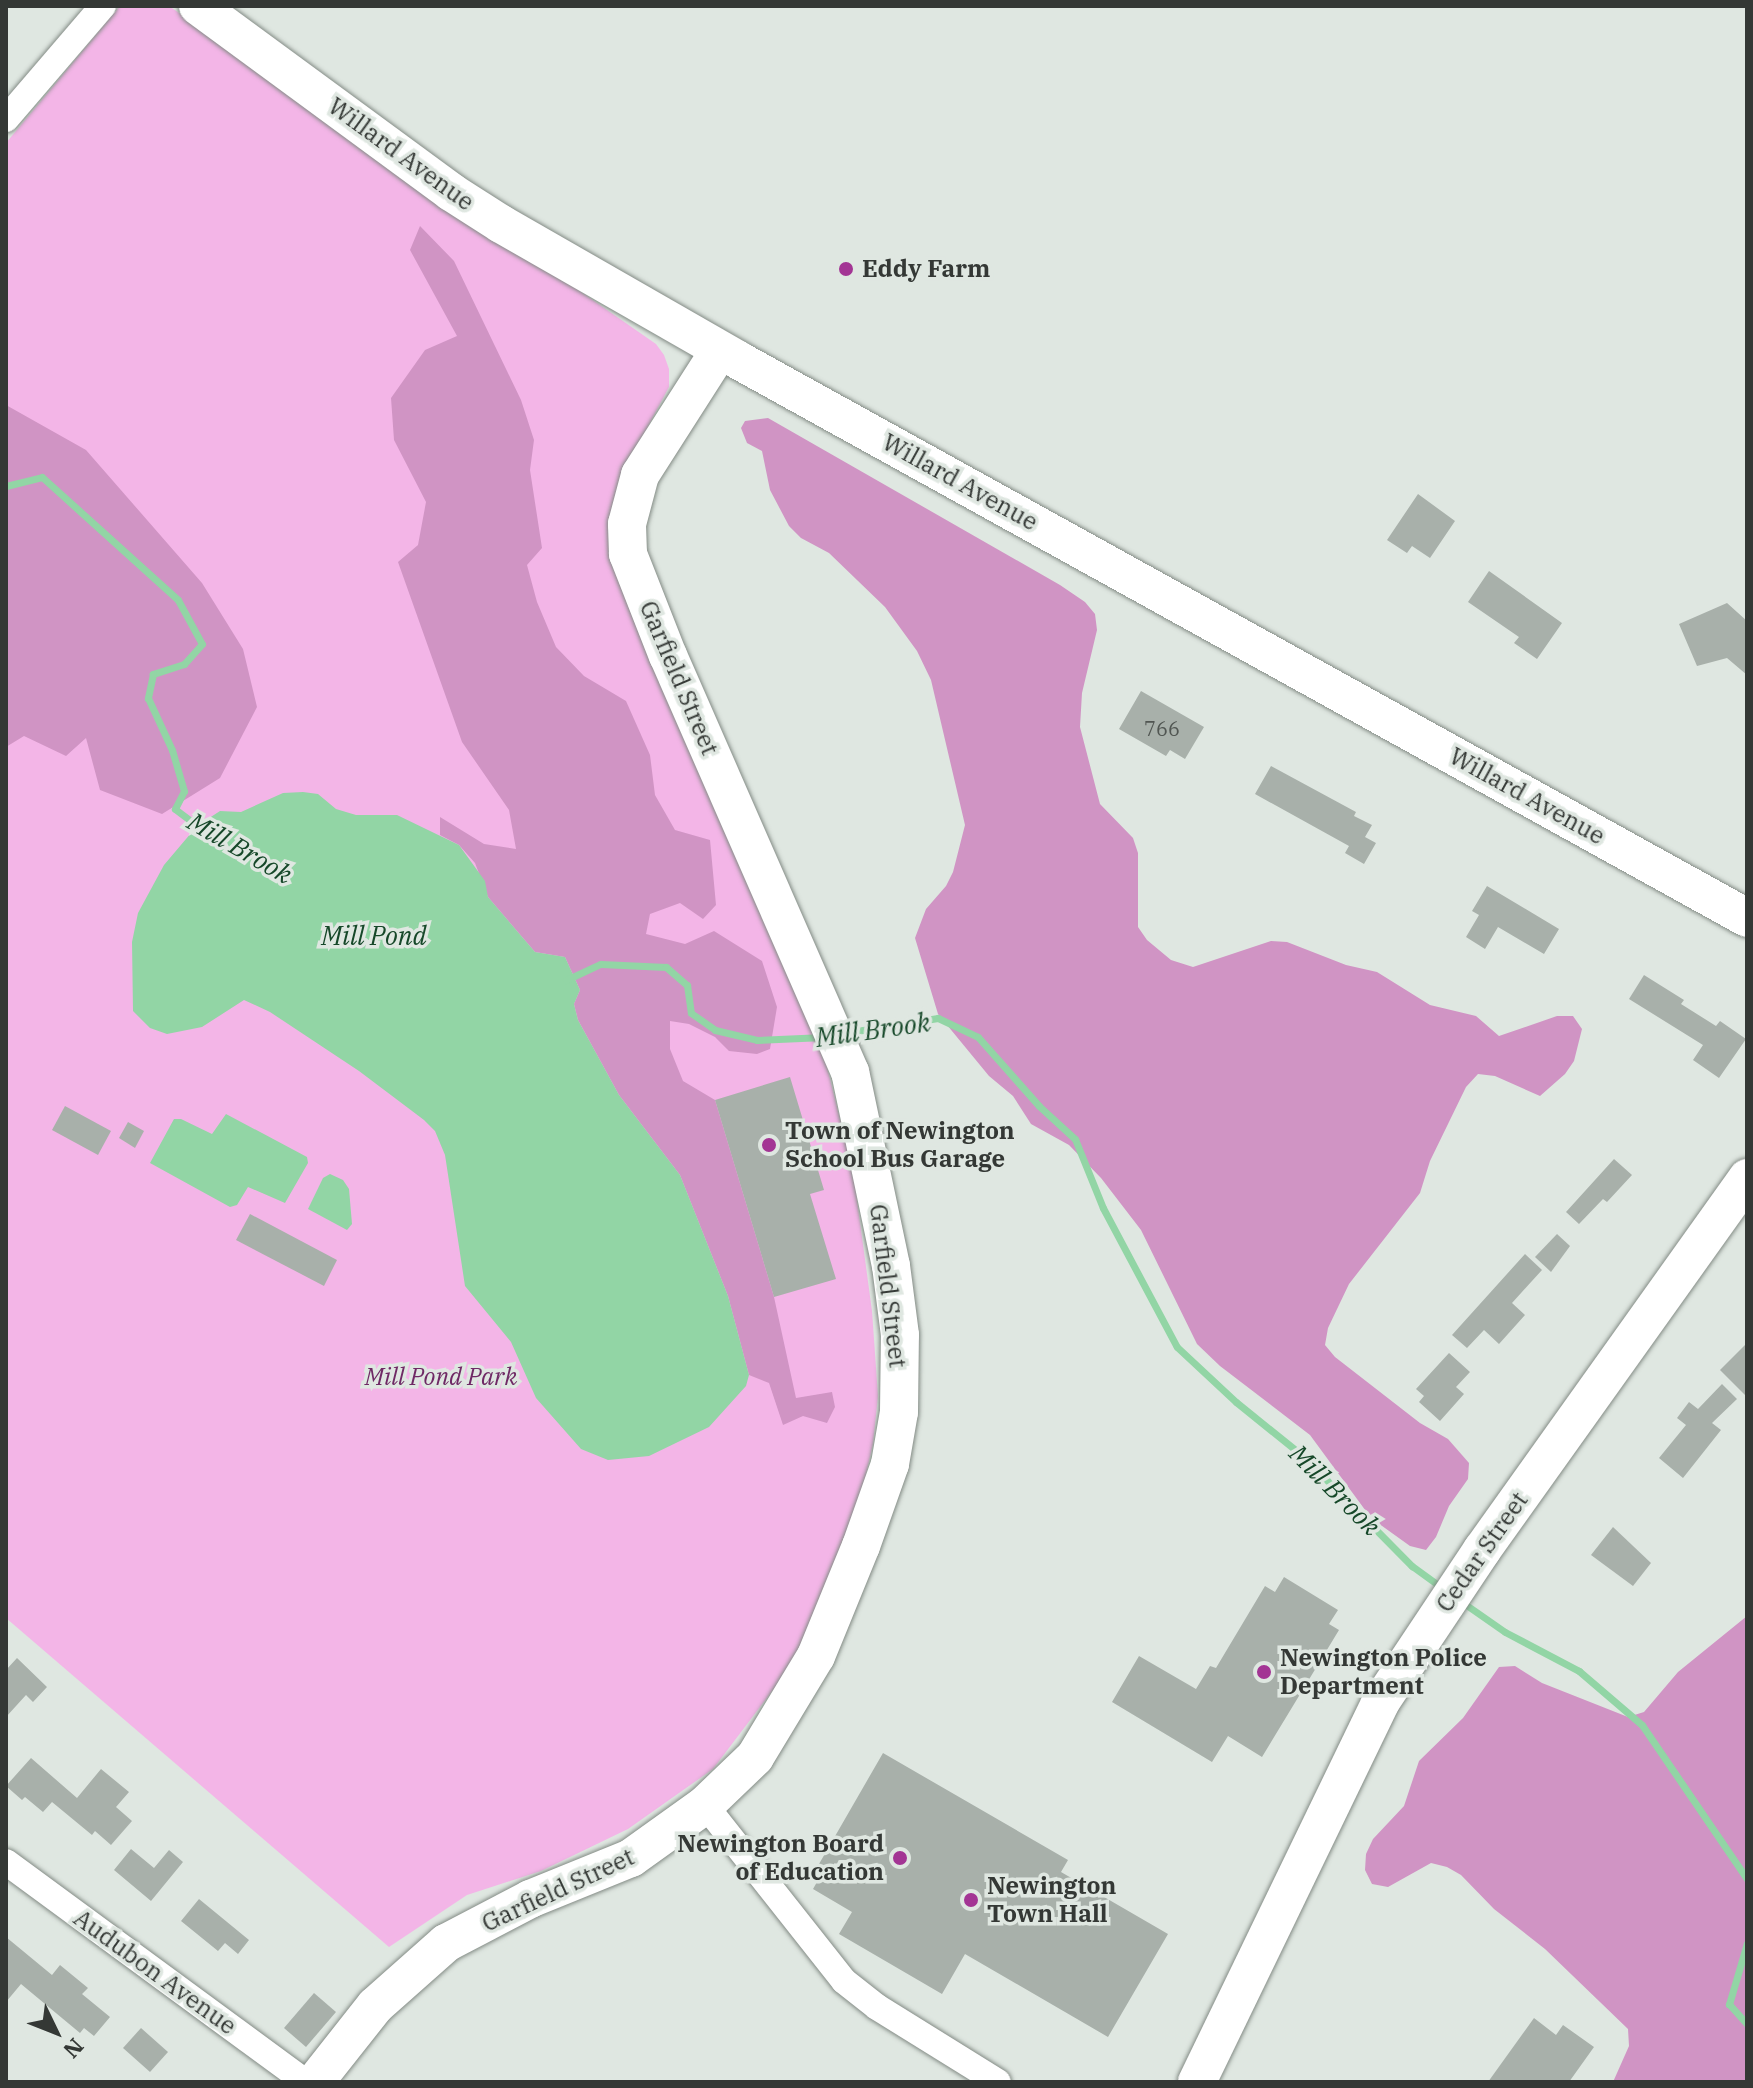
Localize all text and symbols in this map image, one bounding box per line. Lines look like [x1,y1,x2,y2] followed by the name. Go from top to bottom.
[323,91,479,217] street label: Willard Avenue
[862,255,990,283] place label: Eddy Farm
[837,260,855,278] marker: Eddy Farm
[877,427,1043,537] street label: Willard Avenue
[634,597,724,759] street label: Garfield Street
[1144,716,1180,740] house number: 766
[1444,741,1610,851] street label: Willard Avenue
[182,806,298,890] water label: Mill Brook
[321,920,427,952] water label: Mill Pond
[814,1007,932,1053] water label: Mill Brook
[785,1117,1015,1173] place label: Town of Newington School Bus Garage
[760,1136,778,1154] marker: Town of Newington School Bus Garage
[864,1203,912,1369] street label: Garfield Street
[365,1363,517,1391] park label: Mill Pond Park
[1283,1438,1387,1542] water label: Mill Brook
[1430,1487,1534,1617] street label: Cedar Street
[1280,1644,1487,1700] place label: Newington Police Department
[1255,1663,1273,1681] marker: Newington Police Department
[677,1830,884,1886] place label: Newington Board of Education
[477,1842,639,1938] street label: Garfield Street
[891,1849,909,1867] marker: Newington Board of Education
[987,1872,1116,1928] place label: Newington Town Hall
[962,1891,980,1909] marker: Newington Town Hall
[68,1903,242,2041] street label: Audubon Avenue
[16,1992,96,2072] north arrow
[57,2032,90,2065] text: N

